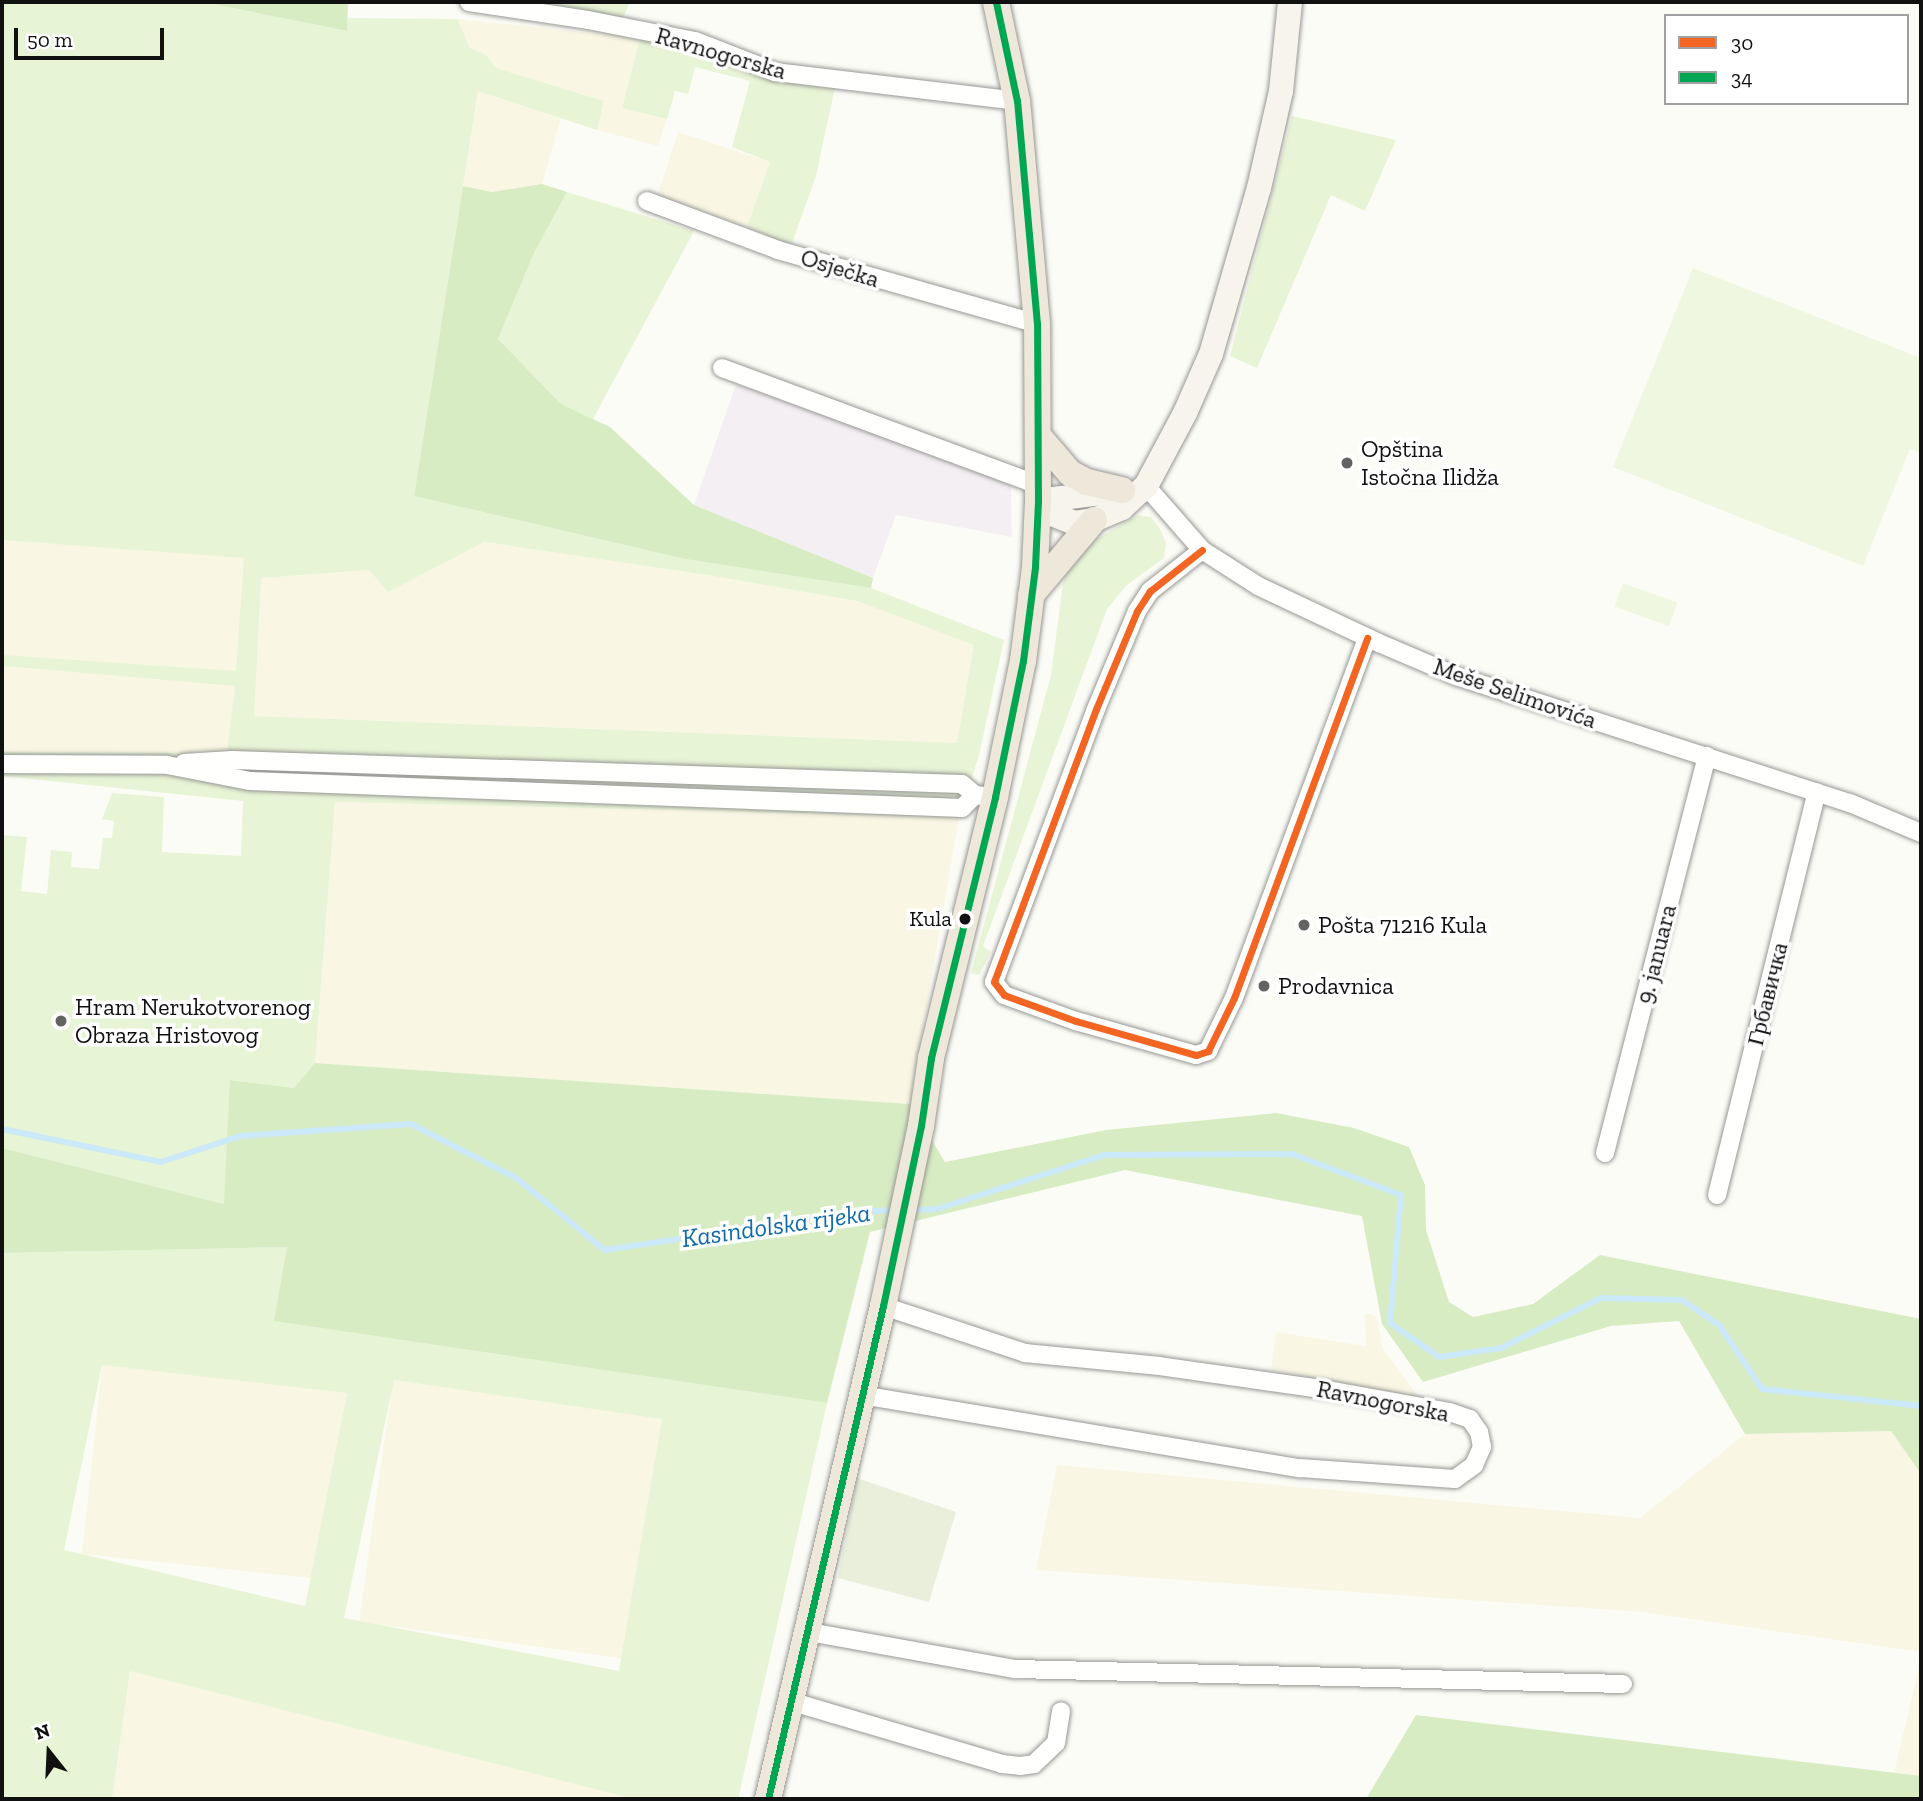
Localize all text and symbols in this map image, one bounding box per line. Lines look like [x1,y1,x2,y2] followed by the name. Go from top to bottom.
[18,14,168,58] scale bar
[1664,14,1909,105] legend
[652,21,790,85] street label: Ravnogorska
[27,27,73,52] text: 50 m
[1731,30,1753,55] text: 30
[1731,65,1753,90] text: 34
[797,242,883,294] street label: Osječka
[1361,435,1499,491] place label: Opština Istočna Ilidža
[1339,455,1355,471] marker: Opština Istočna Ilidža
[1430,652,1600,734] street label: Meše Selimovića
[1630,901,1682,1007] street label: 9. januara
[909,906,952,932] place label: Kula
[1318,911,1487,939] place label: Pošta 71216 Kula
[958,912,972,926] marker: Kula
[1296,917,1312,933] marker: Pošta 71216 Kula
[1740,939,1794,1049] street label: Грбавичка
[1278,972,1394,1000] place label: Prodavnica
[1256,978,1272,994] marker: Prodavnica
[75,993,311,1049] place label: Hram Nerukotvorenog Obraza Hristovog
[53,1013,69,1029] marker: Hram Nerukotvorenog Obraza Hristovog
[679,1197,873,1255] water label: Kasindolska rijeka
[1314,1374,1452,1428] street label: Ravnogorska
[14,1717,84,1787] north arrow
[32,1718,53,1745] text: N

